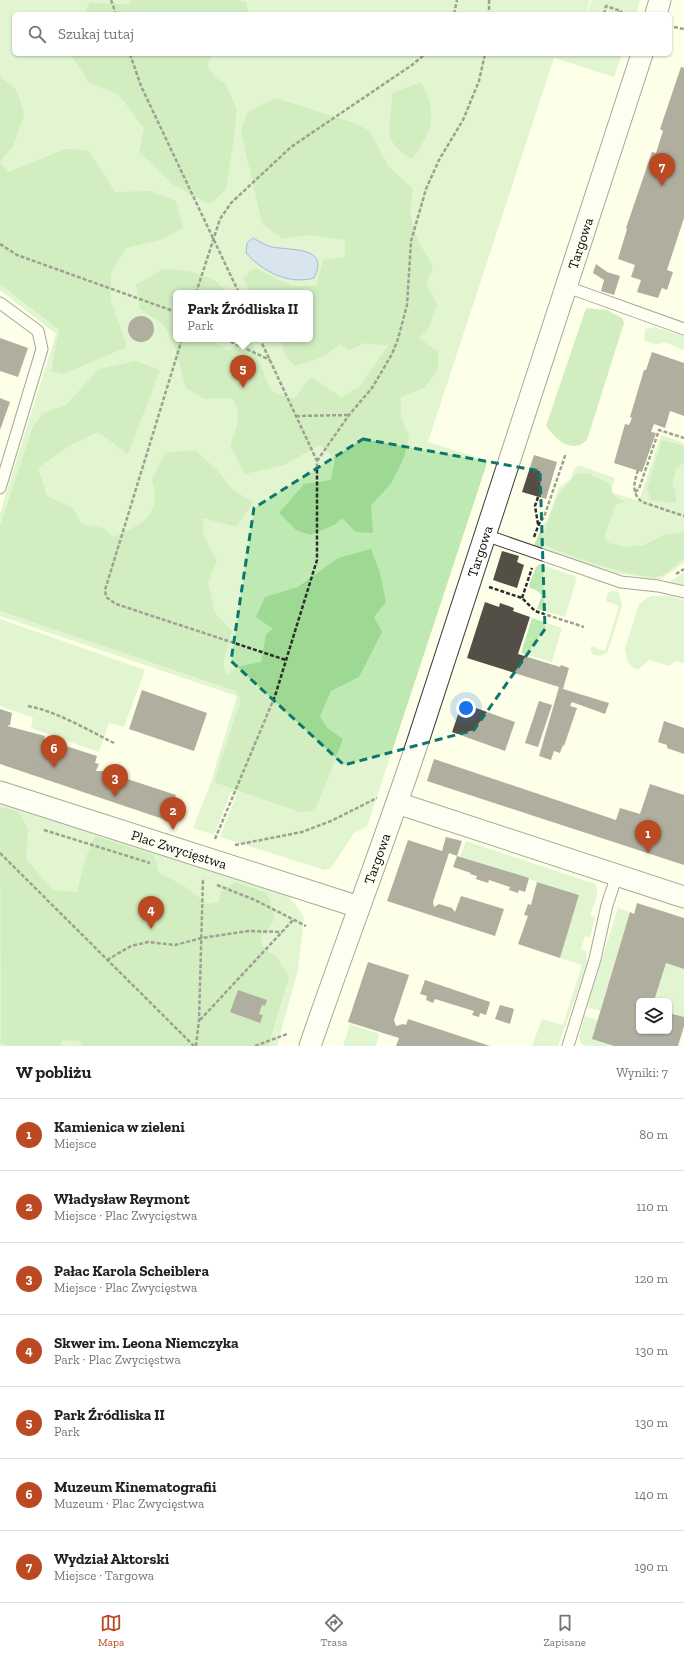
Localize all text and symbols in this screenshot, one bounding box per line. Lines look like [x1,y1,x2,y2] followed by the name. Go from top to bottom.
[12,12,672,56] search box
[26,23,48,45] icon: search
[58,25,134,43] text: Szukaj tutaj
[649,153,675,186] pin: 7
[564,215,597,271] street label: Targowa
[173,290,313,342] popup
[188,300,298,318] text: Park Źródliska II
[188,318,213,333] text: Park
[230,355,256,388] pin: 5
[464,523,497,579] street label: Targowa
[456,698,476,718] your location
[41,735,67,768] pin: 6
[102,764,128,797] pin: 3
[160,797,186,830] pin: 2
[635,820,661,853] pin: 1
[129,827,229,873] street label: Plac Zwycięstwa
[360,831,394,887] street label: Targowa
[138,896,164,929] pin: 4
[636,998,672,1034] map controls
[636,998,672,1034] button: layers
[16,1062,91,1082] text: W pobliżu
[616,1065,668,1080] text: Wyniki: 7
[54,1118,185,1136] text: Kamienica w zieleni
[26,1127,32,1142] text: 1
[639,1127,668,1142] text: 80 m
[54,1136,96,1151] text: Miejsce
[54,1190,190,1208] text: Władysław Reymont
[26,1199,32,1214] text: 2
[636,1199,668,1214] text: 110 m
[54,1208,197,1223] text: Miejsce · Plac Zwycięstwa
[54,1262,209,1280] text: Pałac Karola Scheiblera
[26,1271,32,1286] text: 3
[635,1271,668,1286] text: 120 m
[54,1280,197,1295] text: Miejsce · Plac Zwycięstwa
[54,1334,239,1352] text: Skwer im. Leona Niemczyka
[25,1343,33,1358] text: 4
[635,1343,668,1358] text: 130 m
[54,1352,181,1367] text: Park · Plac Zwycięstwa
[54,1406,165,1424] text: Park Źródliska II
[26,1415,32,1430] text: 5
[635,1415,668,1430] text: 130 m
[54,1424,80,1439] text: Park
[54,1478,217,1496] text: Muzeum Kinematografii
[26,1487,32,1502] text: 6
[634,1487,668,1502] text: 140 m
[54,1496,204,1511] text: Muzeum · Plac Zwycięstwa
[54,1550,169,1568] text: Wydział Aktorski
[26,1559,32,1574] text: 7
[634,1559,668,1574] text: 190 m
[54,1568,154,1583] text: Miejsce · Targowa
[98,1612,124,1649] tab: Mapa
[321,1612,347,1649] tab: Trasa
[543,1612,586,1649] tab: Zapisane

